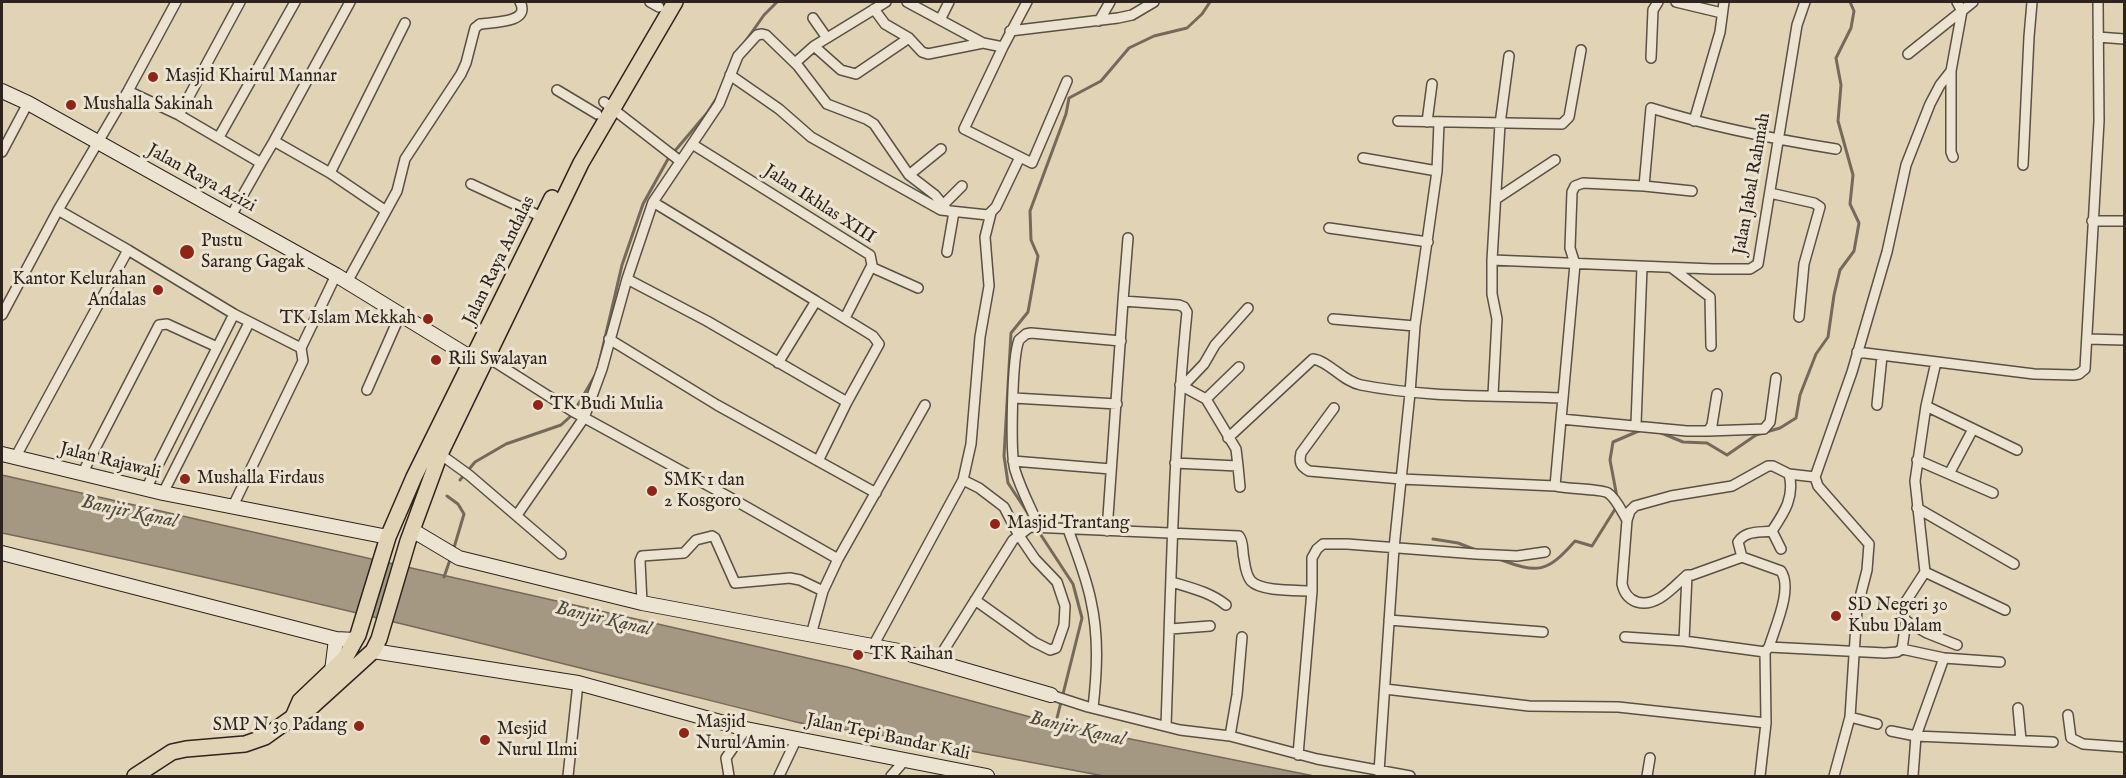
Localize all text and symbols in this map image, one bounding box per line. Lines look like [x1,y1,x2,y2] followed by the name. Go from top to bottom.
[165,66,337,88] place label: Masjid Khairul Mannar
[146,70,160,84] marker: Masjid Khairul Mannar
[83,94,213,116] place label: Mushalla Sakinah
[64,98,78,112] marker: Mushalla Sakinah
[1730,111,1776,257] street label: Jalan Jabal Rahmah
[143,140,259,218] street label: Jalan Raya Azizi
[759,161,879,249] street label: Jalan Ikhlas XIII
[459,193,541,329] street label: Jalan Raya Andalas
[201,231,305,274] place label: Pustu Sarang Gagak
[178,243,196,261] marker: Pustu Sarang Gagak
[13,269,146,312] place label: Kantor Kelurahan Andalas
[151,283,165,297] marker: Kantor Kelurahan Andalas
[280,308,416,330] place label: TK Islam Mekkah
[421,312,435,326] marker: TK Islam Mekkah
[448,349,547,371] place label: Rili Swalayan
[429,353,443,367] marker: Rili Swalayan
[550,394,663,416] place label: TK Budi Mulia
[531,398,545,412] marker: TK Budi Mulia
[57,439,163,485] street label: Jalan Rajawali
[197,468,324,490] place label: Mushalla Firdaus
[664,470,745,512] place label: SMK 1 dan 2 Kosgoro
[178,472,192,486] marker: Mushalla Firdaus
[645,484,659,498] marker: SMK 1 dan 2 Kosgoro
[79,491,179,535] water label: Banjir Kanal
[1007,513,1130,535] place label: Masjid Trantang
[988,517,1002,531] marker: Masjid Trantang
[1848,595,1948,638] place label: SD Negeri 30 Kubu Dalam
[553,597,653,643] water label: Banjir Kanal
[1829,609,1843,623] marker: SD Negeri 30 Kubu Dalam
[870,644,953,666] place label: TK Raihan
[851,648,865,662] marker: TK Raihan
[1027,707,1127,753] water label: Banjir Kanal
[804,710,972,766] street label: Jalan Tepi Bandar Kali
[696,712,786,754] place label: Masjid Nurul Amin
[213,715,347,737] place label: SMP N 30 Padang
[352,719,366,733] marker: SMP N 30 Padang
[497,719,578,762] place label: Mesjid Nurul Ilmi
[677,726,691,740] marker: Masjid Nurul Amin
[478,733,492,747] marker: Mesjid Nurul Ilmi

